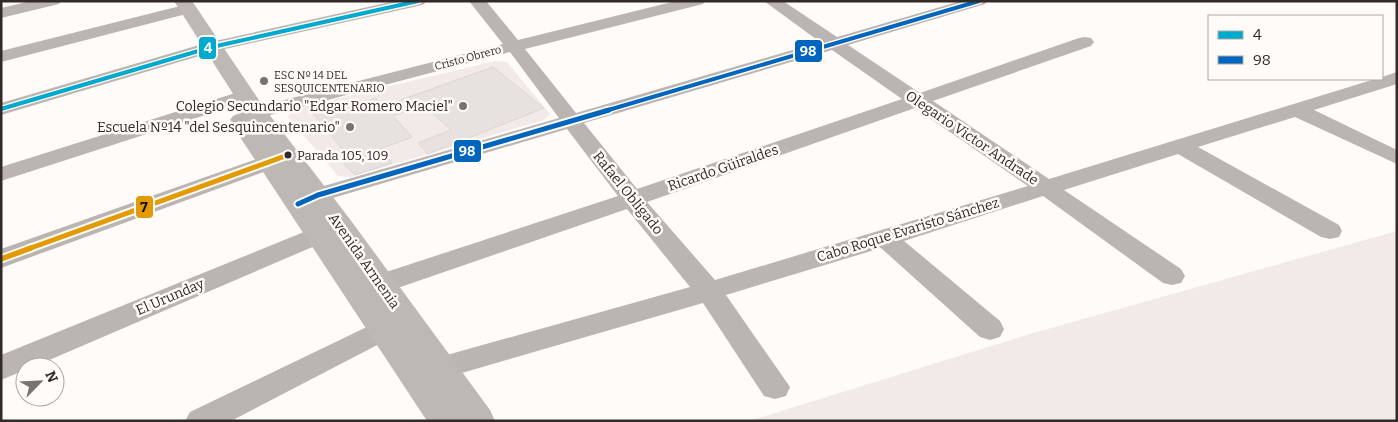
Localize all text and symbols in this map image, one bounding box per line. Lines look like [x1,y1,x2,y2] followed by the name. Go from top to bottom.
[1208,15,1383,80] legend
[1253,26,1262,44] text: 4
[198,36,217,60] line badge: 4
[794,39,823,63] line badge: 98
[204,40,213,57] text: 4
[433,43,503,73] street label: Cristo Obrero
[800,43,816,60] text: 98
[1253,51,1271,69] text: 98
[274,69,385,95] place label: ESC Nº 14 DEL SESQUICENTENARIO
[258,75,270,87] marker: ESC Nº 14 DEL SESQUICENTENARIO
[902,87,1042,189] street label: Olegario Victor Andrade
[176,98,453,115] place label: Colegio Secundario "Edgar Romero Maciel"
[457,100,469,112] marker: Colegio Secundario "Edgar Romero Maciel"
[97,119,340,136] place label: Escuela Nº14 "del Sesquincentenario"
[344,121,356,133] marker: Escuela Nº14 "del Sesquincentenario"
[453,139,482,163] line badge: 98
[665,141,781,195] street label: Ricardo Güiraldes
[459,143,475,160] text: 98
[297,148,388,163] place label: Parada 105, 109
[589,148,667,238] street label: Rafael Obligado
[283,150,293,160] marker: Parada 105, 109
[815,194,1001,266] street label: Cabo Roque Evaristo Sánchez
[135,195,154,219] line badge: 7
[140,199,148,216] text: 7
[325,210,404,312] street label: Avenida Armenia
[133,275,207,319] street label: El Urunday
[15,357,65,407] north arrow
[41,369,61,385] text: N

